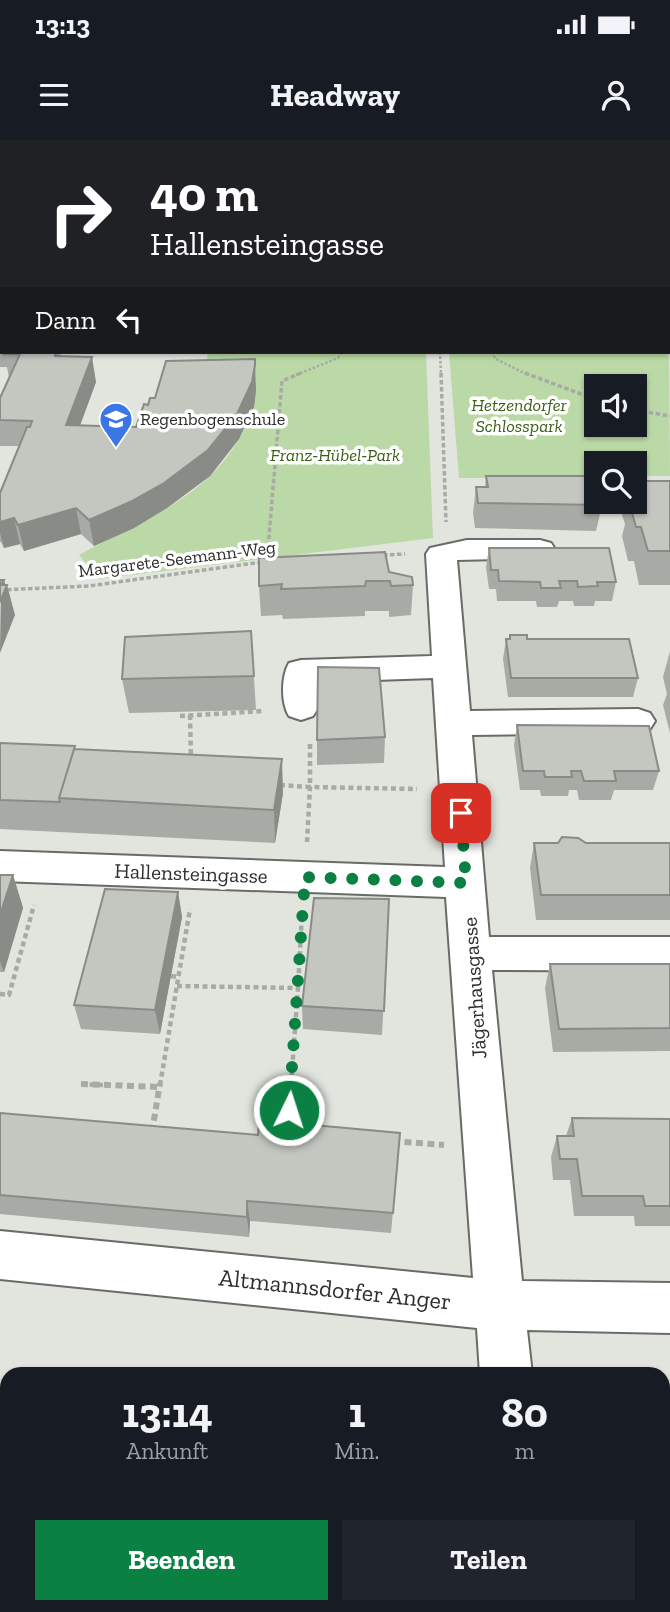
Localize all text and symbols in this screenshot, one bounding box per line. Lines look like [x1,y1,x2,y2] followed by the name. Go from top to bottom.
[35,9,90,41] text: 13:13
[35,76,73,114] icon: menu
[270,76,400,114] text: Headway
[597,76,635,114] icon: person
[150,165,258,224] text: 40 m
[35,168,126,259] icon: right
[150,225,384,263] text: Hallensteingasse
[110,301,148,339] icon: left
[35,304,96,336] text: Dann
[584,374,647,514] map controls
[584,374,647,437] button: sound
[471,394,568,437] park label: Hetzendorfer Schlosspark
[97,400,135,449] school or university icon: Regenbogenschule
[140,408,285,430] place label: Regenbogenschule
[270,444,400,466] park label: Franz-Hübel-Park
[584,451,647,514] button: search
[77,536,277,582] street label: Margarete-Seemann-Weg
[431,783,491,843] pin
[442,794,480,832] icon: arrive
[114,858,268,888] street label: Hallensteingasse
[457,916,491,1060] street label: Jägerhausgasse
[252,1073,326,1147] position arrow
[217,1262,453,1316] street label: Altmannsdorfer Anger
[122,1387,213,1438] text: 13:14
[348,1387,365,1438] text: 1
[501,1387,548,1438] text: 80
[126,1437,208,1465] text: Ankunft
[335,1437,379,1465] text: Min.
[515,1437,535,1465] text: m
[35,1520,328,1600] button: Beenden
[342,1520,635,1600] button: Teilen

